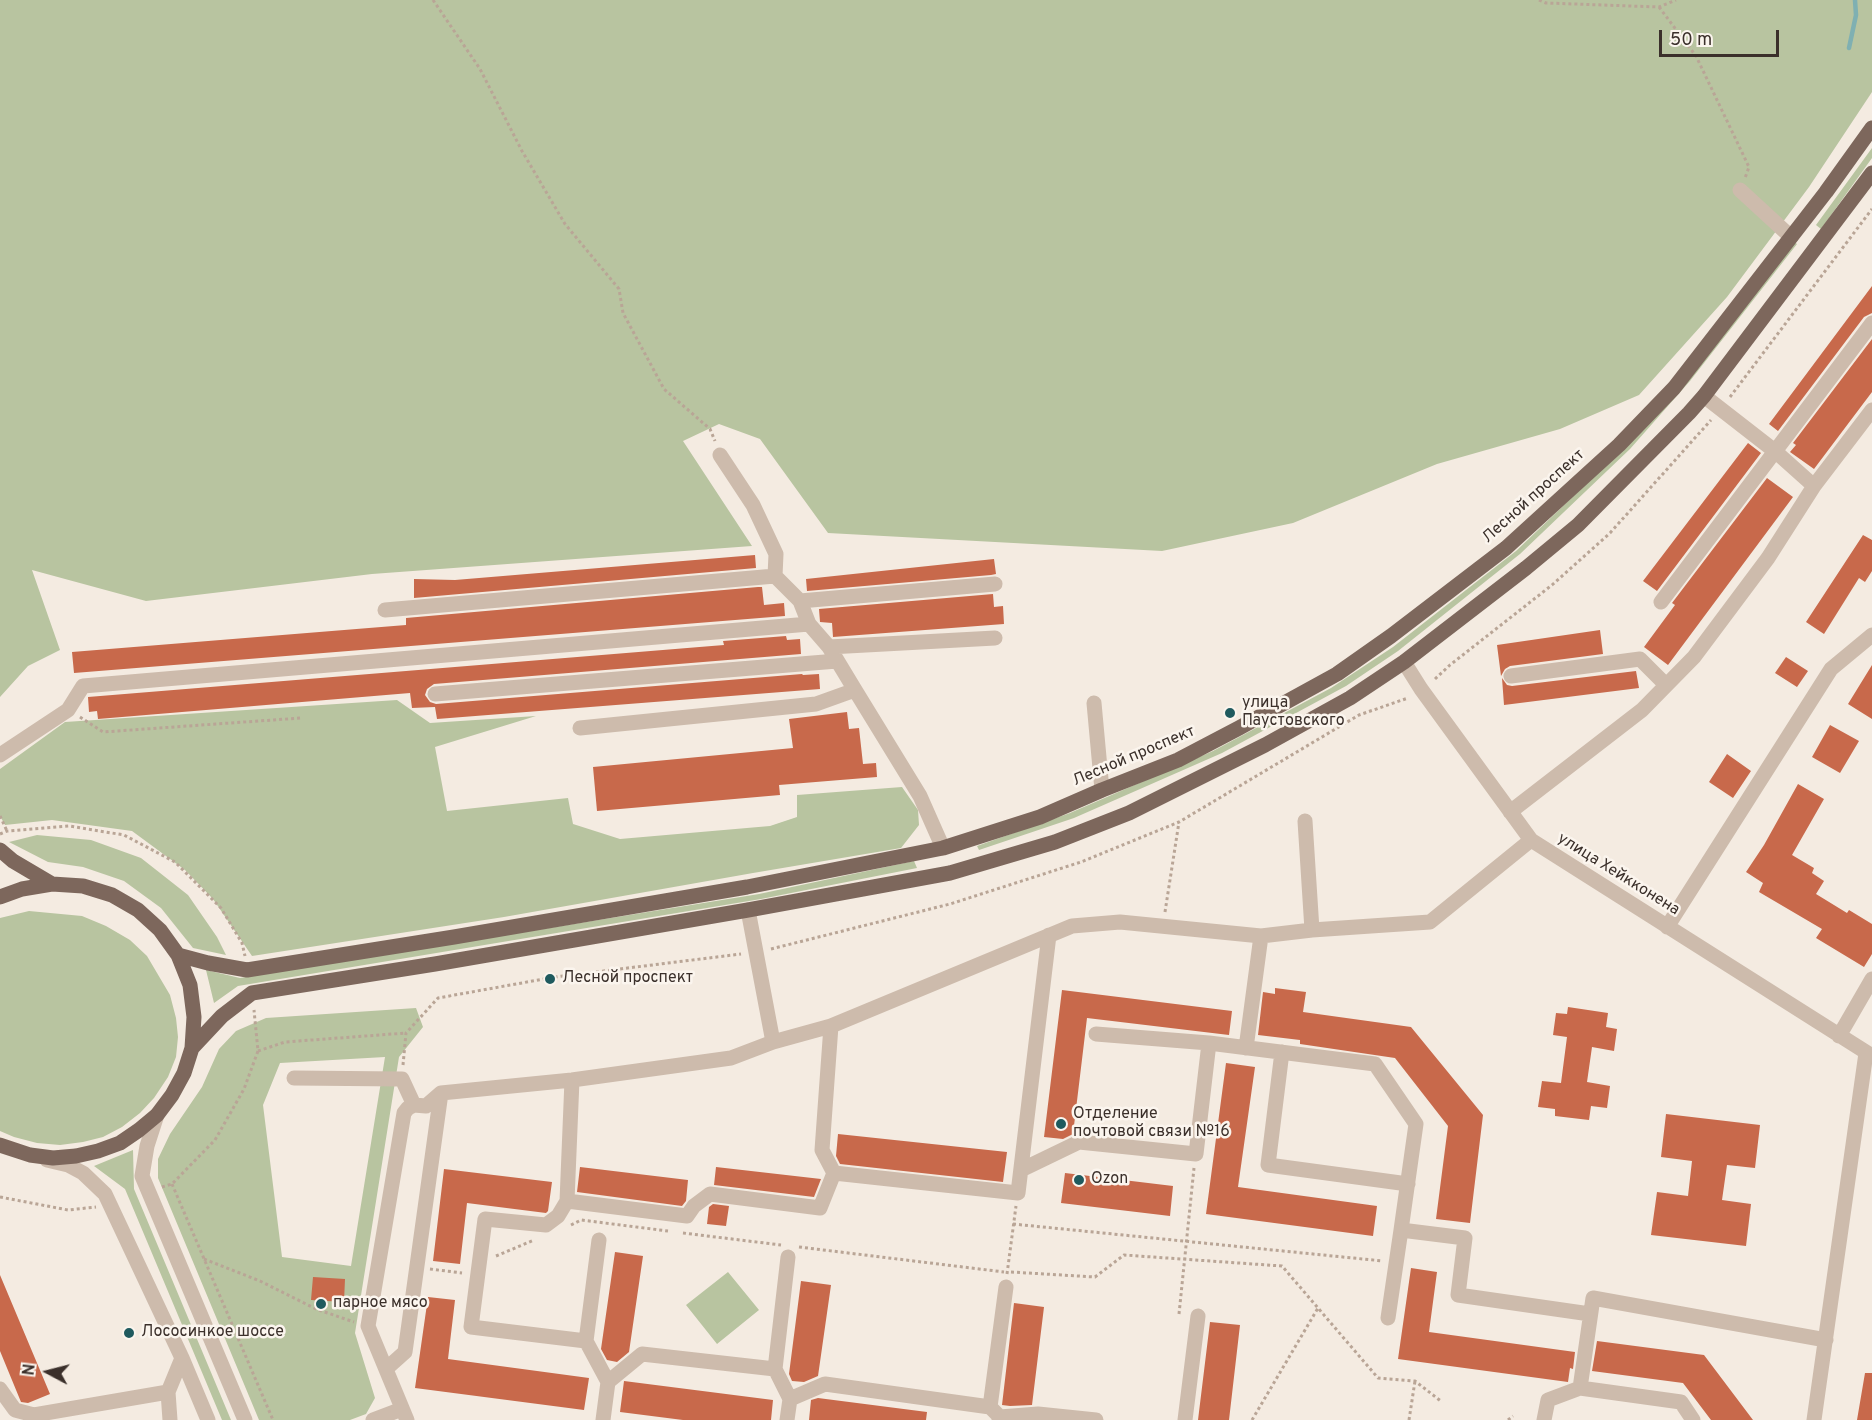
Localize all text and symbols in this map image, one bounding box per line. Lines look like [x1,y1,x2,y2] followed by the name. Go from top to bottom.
[1662,18,1782,56] scale bar
[1670,29,1712,52] text: 50 m
[1479,446,1589,548] street label: Лесной проспект
[1242,694,1345,732] place label: улица Паустовского
[1223,706,1237,720] marker: улица Паустовского
[1070,723,1198,791] street label: Лесной проспект
[1553,830,1683,920] street label: улица Хейкконена
[562,969,693,989] place label: Лесной проспект
[543,972,557,986] marker: Лесной проспект
[1073,1105,1230,1143] place label: Отделение почтовой связи №16
[1054,1117,1068,1131] marker: Отделение почтовой связи №16
[1091,1170,1128,1190] place label: Ozon
[1072,1173,1086,1187] marker: Ozon
[333,1294,428,1314] place label: парное мясо
[314,1297,328,1311] marker: парное мясо
[141,1323,284,1343] place label: Лососинкое шоссе
[122,1326,136,1340] marker: Лососинкое шоссе
[18,1342,78,1402] north arrow
[20,1363,41,1377] text: N

